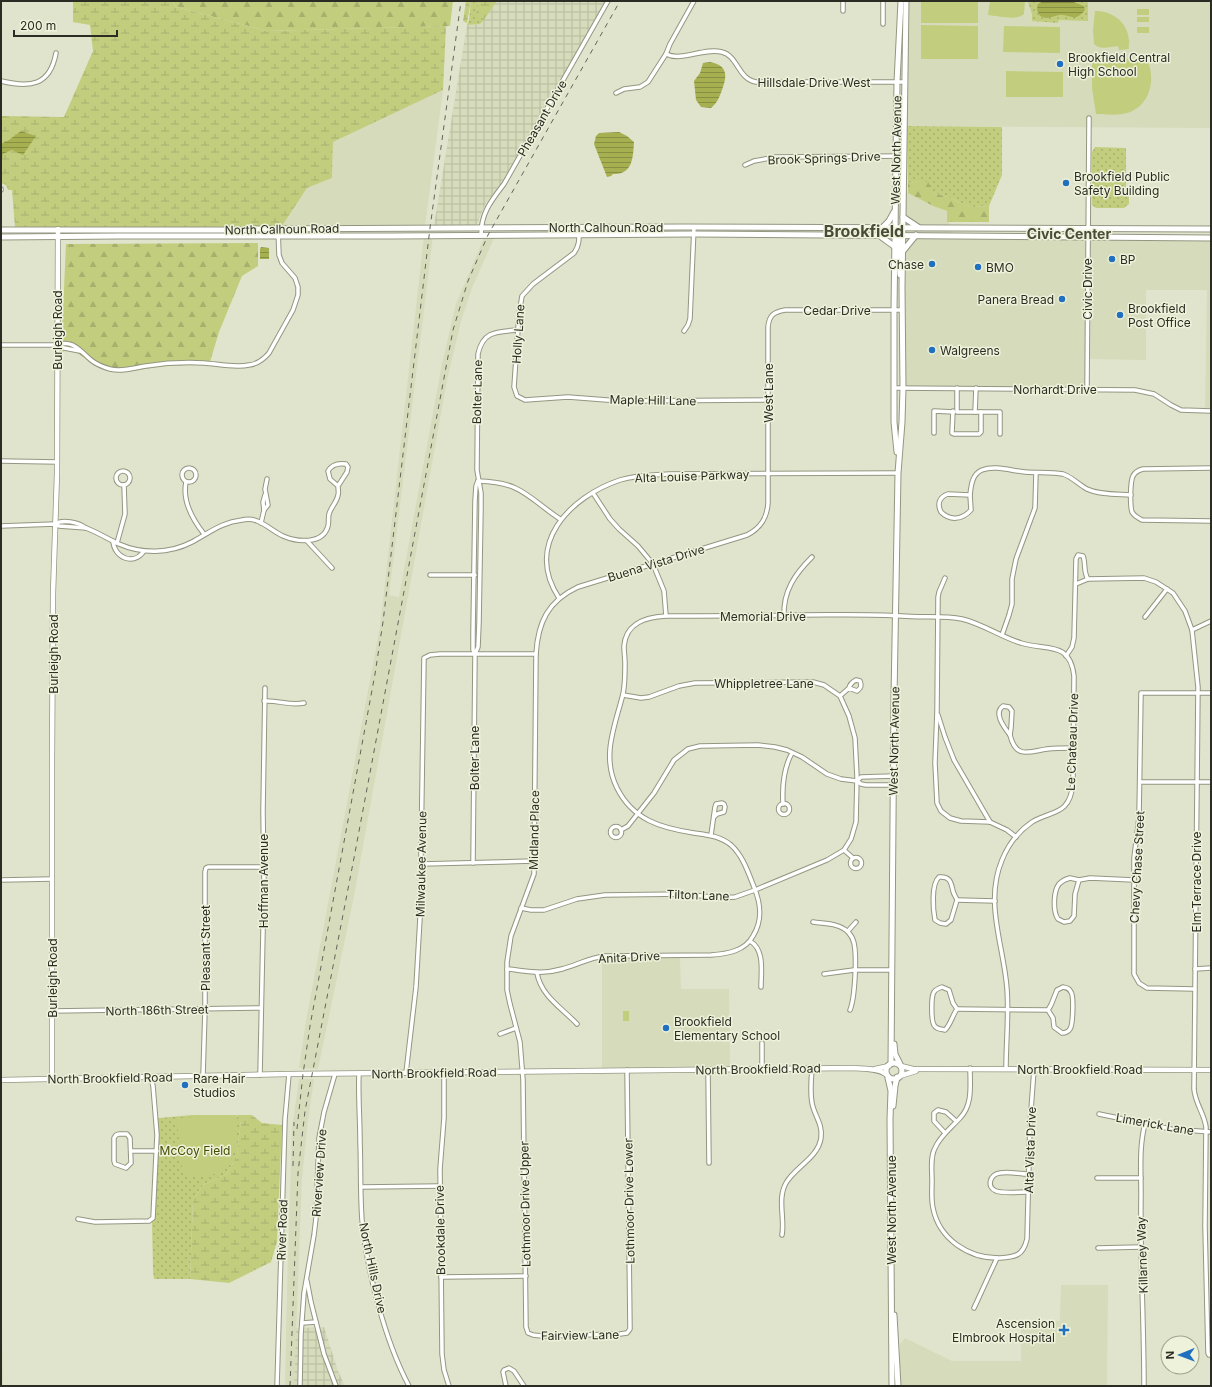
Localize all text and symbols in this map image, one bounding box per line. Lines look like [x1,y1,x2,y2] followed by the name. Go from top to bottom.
[14,12,117,38] scale bar
[20,18,56,33] text: 200 m
[1068,50,1170,79] place label: Brookfield Central High School
[1055,59,1065,69] marker: Brookfield Central High School
[758,75,871,90] street label: Hillsdale Drive West
[514,77,570,159] street label: Pheasant Drive
[888,95,904,205] street label: West North Avenue
[767,149,881,167] street label: Brook Springs Drive
[1074,169,1170,198] place label: Brookfield Public Safety Building
[1061,178,1071,188] marker: Brookfield Public Safety Building
[549,220,663,235] street label: North Calhoun Road
[225,221,339,237] street label: North Calhoun Road
[824,221,904,241] district label: Brookfield
[1027,225,1111,242] district label: Civic Center
[1120,252,1136,267] place label: BP
[1107,254,1117,264] marker: BP
[888,257,924,272] place label: Chase
[1080,258,1095,320] street label: Civic Drive
[927,259,937,269] marker: Chase
[986,260,1014,275] place label: BMO
[973,262,983,272] marker: BMO
[50,290,65,370] street label: Burleigh Road
[978,292,1054,307] place label: Panera Bread
[1057,294,1067,304] marker: Panera Bread
[1128,301,1191,330] place label: Brookfield Post Office
[803,303,871,318] street label: Cedar Drive
[508,304,528,364] street label: Holly Lane
[1115,310,1125,320] marker: Brookfield Post Office
[940,343,1000,358] place label: Walgreens
[927,345,937,355] marker: Walgreens
[469,360,485,424] street label: Bolter Lane
[761,363,776,423] street label: West Lane
[1013,382,1097,397] street label: Norhardt Drive
[609,392,697,408] street label: Maple Hill Lane
[634,466,750,486] street label: Alta Louise Parkway
[606,541,706,585] street label: Buena Vista Drive
[720,609,806,624] street label: Memorial Drive
[46,614,61,694] street label: Burleigh Road
[714,676,814,691] street label: Whippletree Lane
[886,686,902,796] street label: West North Avenue
[1063,693,1081,791] street label: Le Chateau Drive
[467,726,482,790] street label: Bolter Lane
[526,790,542,870] street label: Midland Place
[1127,810,1147,924] street label: Chevy Chase Street
[413,811,429,917] street label: Milwaukee Avenue
[1189,832,1204,932] street label: Elm Terrace Drive
[256,834,271,928] street label: Hoffman Avenue
[666,886,730,904] street label: Tilton Lane
[198,905,213,991] street label: Pleasant Street
[45,938,60,1018] street label: Burleigh Road
[598,948,660,966] street label: Anita Drive
[105,1002,209,1018] street label: North 186th Street
[674,1014,780,1043] place label: Brookfield Elementary School
[661,1023,671,1033] marker: Brookfield Elementary School
[695,1060,821,1078] street label: North Brookfield Road
[1017,1062,1143,1077] street label: North Brookfield Road
[371,1064,497,1082] street label: North Brookfield Road
[47,1069,173,1087] street label: North Brookfield Road
[193,1071,246,1100] place label: Rare Hair Studios
[180,1080,190,1090] marker: Rare Hair Studios
[1021,1106,1039,1194] street label: Alta Vista Drive
[1115,1110,1195,1138] street label: Limerick Lane
[308,1128,330,1218] street label: Riverview Drive
[620,1137,638,1264] street label: Lothmoor Drive Lower
[516,1140,534,1267] street label: Lothmoor Drive Upper
[160,1143,230,1158] park label: McCoy Field
[884,1155,899,1265] street label: West North Avenue
[432,1185,448,1275] street label: Brookdale Drive
[273,1199,291,1261] street label: River Road
[1133,1216,1151,1294] street label: Killarney Way
[356,1221,390,1315] street label: North Hills Drive
[952,1316,1055,1345] place label: Ascension Elmbrook Hospital
[1058,1324,1070,1336] marker: Ascension Elmbrook Hospital
[541,1327,619,1343] street label: Fairview Lane
[1160,1335,1200,1375] north arrow
[1163,1351,1177,1359] text: N

